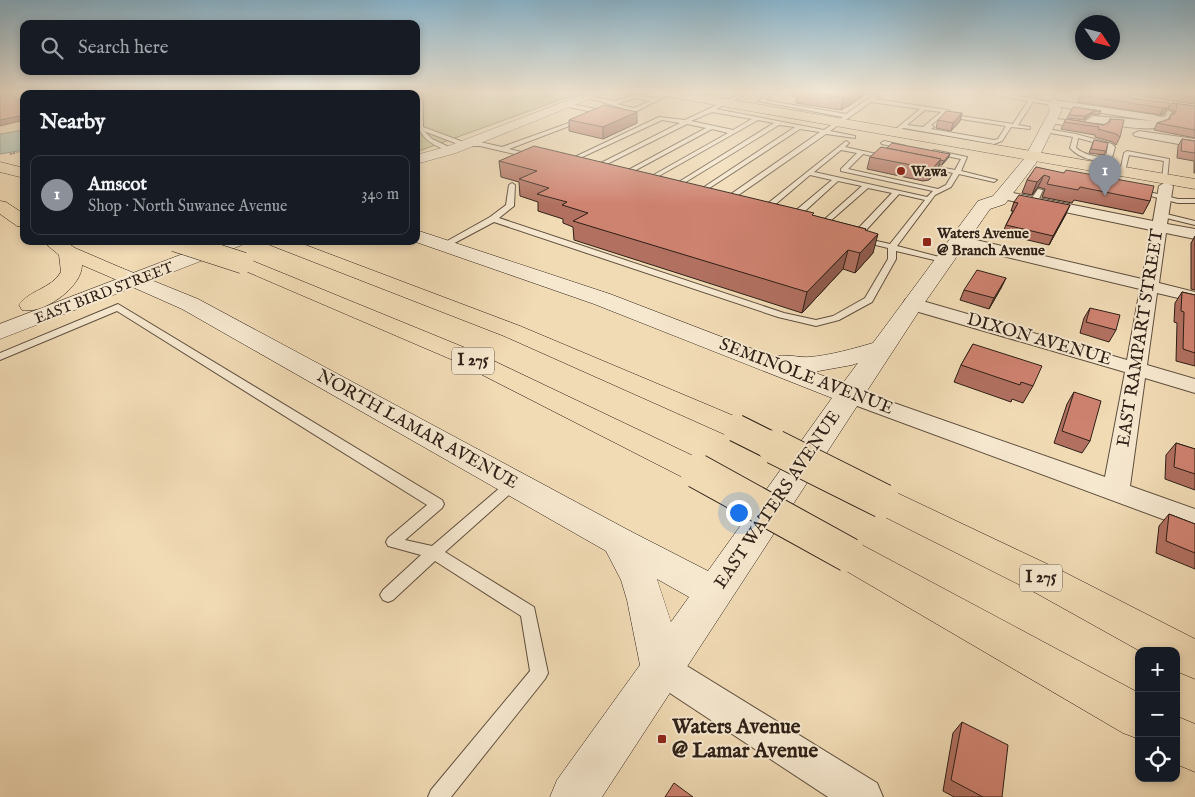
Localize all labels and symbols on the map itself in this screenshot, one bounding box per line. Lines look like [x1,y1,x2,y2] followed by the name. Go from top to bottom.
[1075,15,1120,60] north arrow
[1089,155,1121,196] pin: 1
[910,162,947,181] place label: Wawa
[895,165,907,177] marker: Wawa
[936,224,1045,260] place label: Waters Avenue @ Branch Avenue
[1112,228,1170,448] street label: EAST RAMPART STREET
[921,236,933,248] marker: Waters Avenue @ Branch Avenue
[32,258,176,328] street label: EAST BIRD STREET
[964,308,1114,372] street label: DIXON AVENUE
[716,333,896,421] street label: SEMINOLE AVENUE
[452,348,494,374] road number: I 275
[312,365,522,495] street label: NORTH LAMAR AVENUE
[710,406,846,594] street label: EAST WATERS AVENUE
[726,500,752,526] your location
[1020,564,1062,592] road number: I 275
[671,714,818,765] place label: Waters Avenue @ Lamar Avenue
[656,733,668,745] marker: Waters Avenue @ Lamar Avenue

